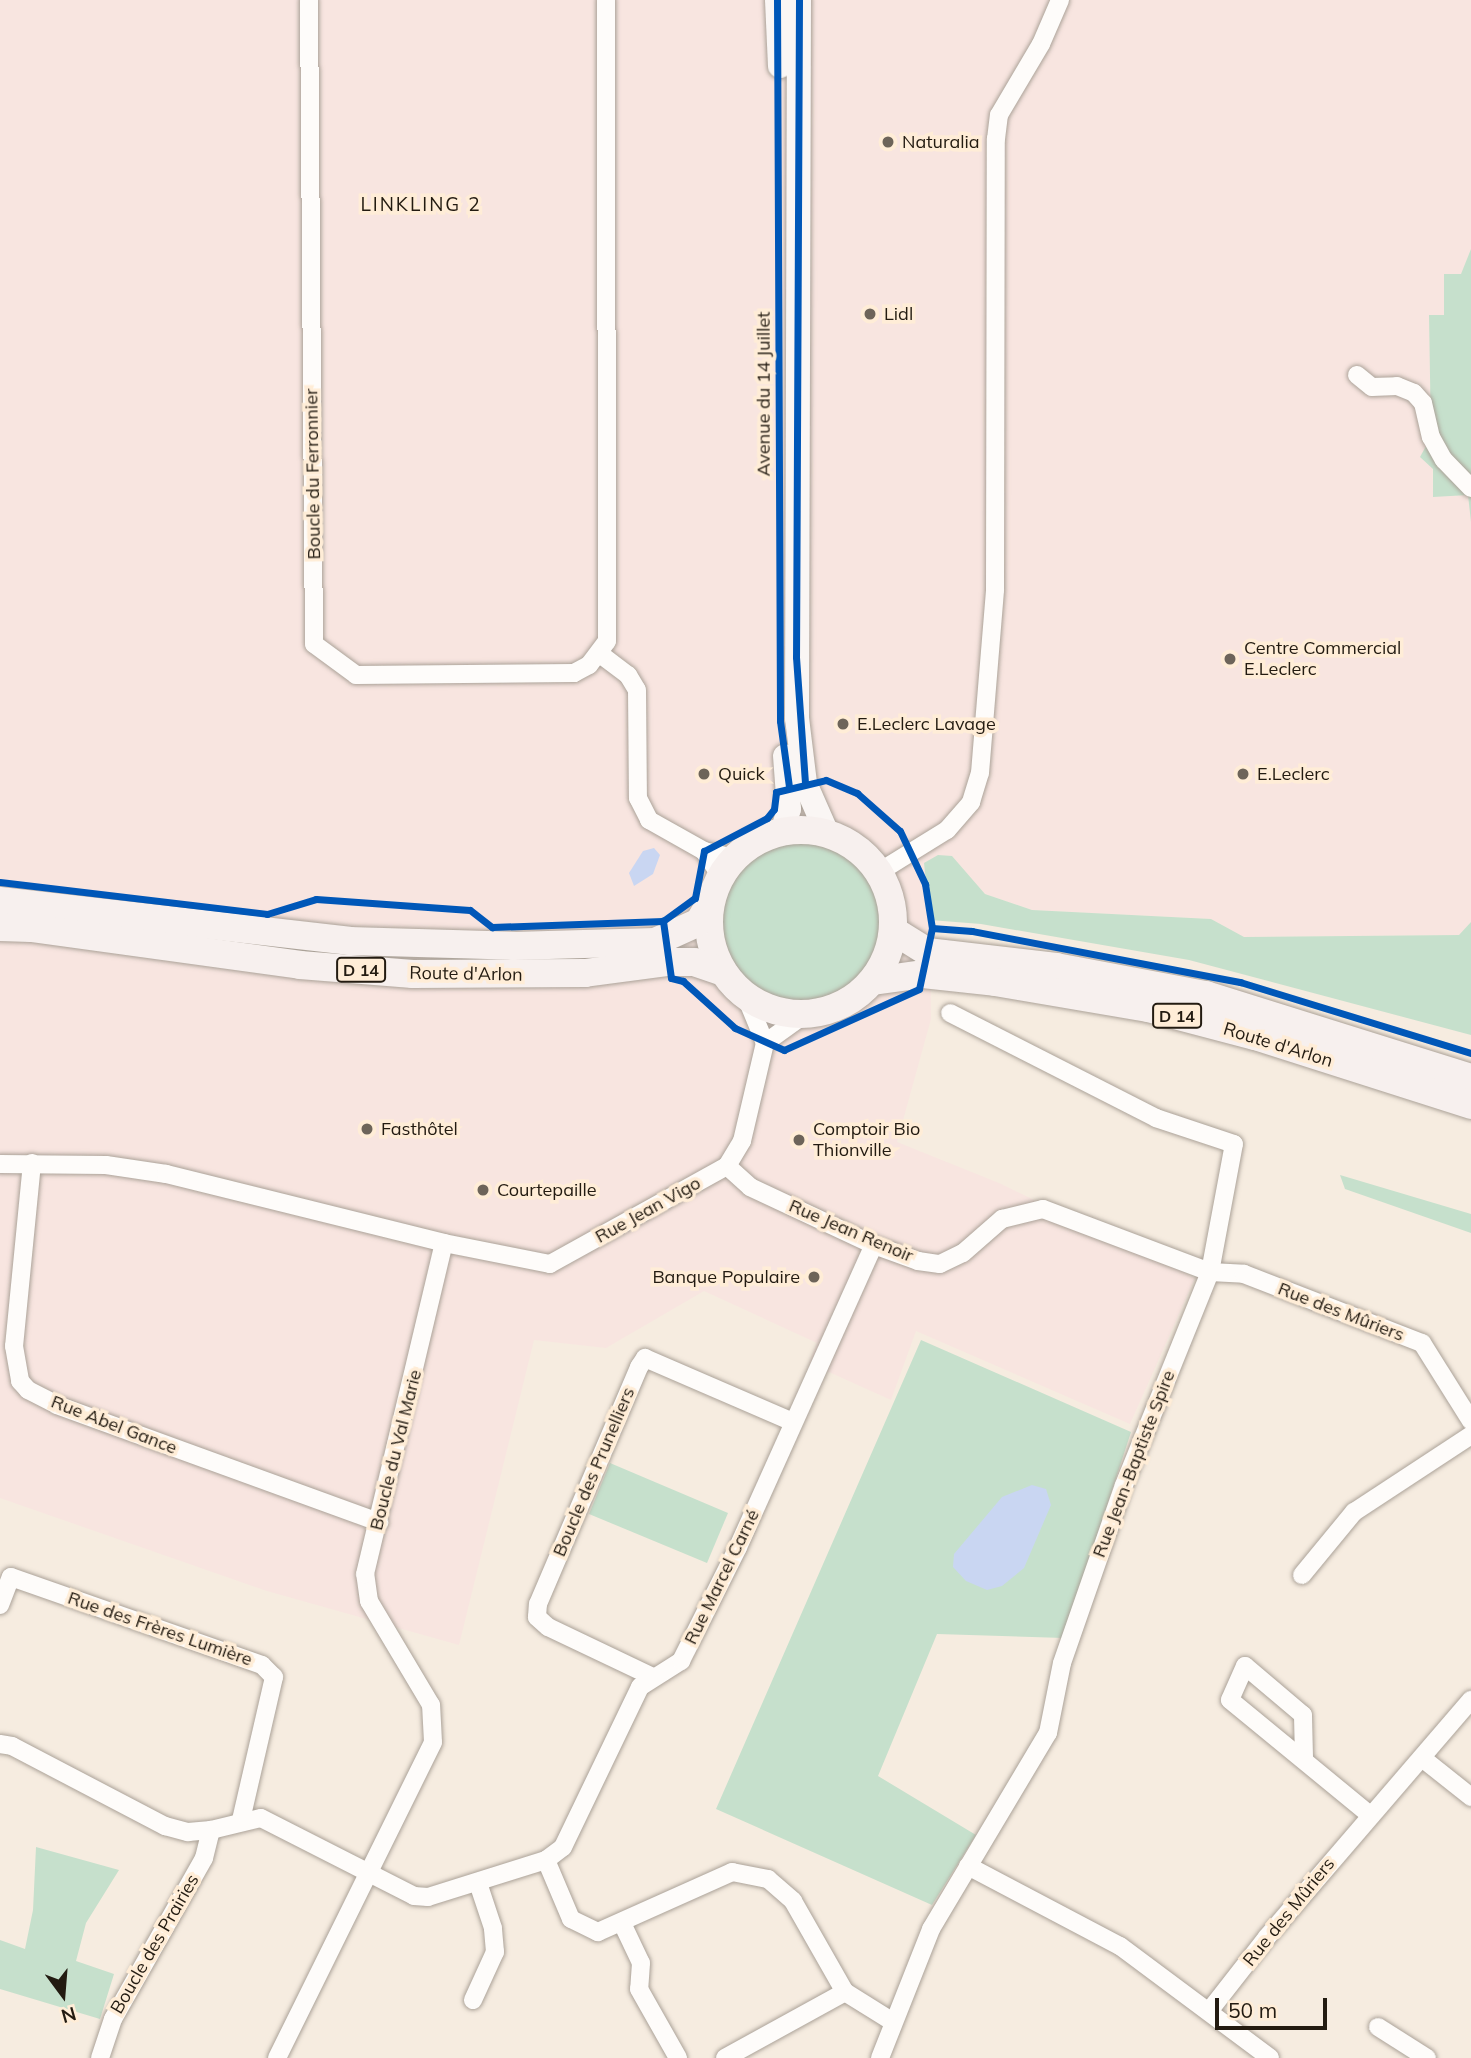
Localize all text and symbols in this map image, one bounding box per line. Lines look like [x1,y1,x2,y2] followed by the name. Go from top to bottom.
[902,131,980,153] place label: Naturalia
[880,134,896,150] marker: Naturalia
[362,194,480,216] district label: LINKLING 2
[884,303,913,325] place label: Lidl
[862,306,878,322] marker: Lidl
[753,312,775,476] street label: Avenue du 14 Juillet
[301,388,325,560] street label: Boucle du Ferronnier
[1244,638,1401,680] place label: Centre Commercial E.Leclerc
[1222,651,1238,667] marker: Centre Commercial E.Leclerc
[857,713,996,735] place label: E.Leclerc Lavage
[835,716,851,732] marker: E.Leclerc Lavage
[718,763,765,785] place label: Quick
[1257,763,1330,785] place label: E.Leclerc
[696,766,712,782] marker: Quick
[1235,766,1251,782] marker: E.Leclerc
[335,958,387,982] road number: D 14
[409,962,523,986] street label: Route d'Arlon
[1151,1004,1203,1028] road number: D 14
[1221,1018,1335,1072] street label: Route d'Arlon
[381,1118,458,1140] place label: Fasthôtel
[813,1119,920,1162] place label: Comptoir Bio Thionville
[359,1121,375,1137] marker: Fasthôtel
[791,1132,807,1148] marker: Comptoir Bio Thionville
[592,1172,704,1248] street label: Rue Jean Vigo
[497,1179,597,1201] place label: Courtepaille
[475,1182,491,1198] marker: Courtepaille
[786,1195,916,1267] street label: Rue Jean Renoir
[652,1266,800,1288] place label: Banque Populaire
[806,1269,822,1285] marker: Banque Populaire
[1275,1278,1407,1346] street label: Rue des Mûriers
[1088,1367,1180,1561] street label: Rue Jean-Baptiste Spire
[366,1368,426,1532] street label: Boucle du Val Marie
[549,1384,639,1560] street label: Boucle des Prunelliers
[48,1391,180,1459] street label: Rue Abel Gance
[680,1506,764,1648] street label: Rue Marcel Carné
[65,1587,255,1671] street label: Rue des Frères Lumière
[1239,1853,1339,1971] street label: Rue des Mûriers
[106,1870,204,2018] street label: Boucle des Prairies
[28,1960,98,2030] north arrow
[1219,1984,1331,2028] scale bar
[1228,1997,1277,2023] text: 50 m
[59,2002,79,2029] text: N

